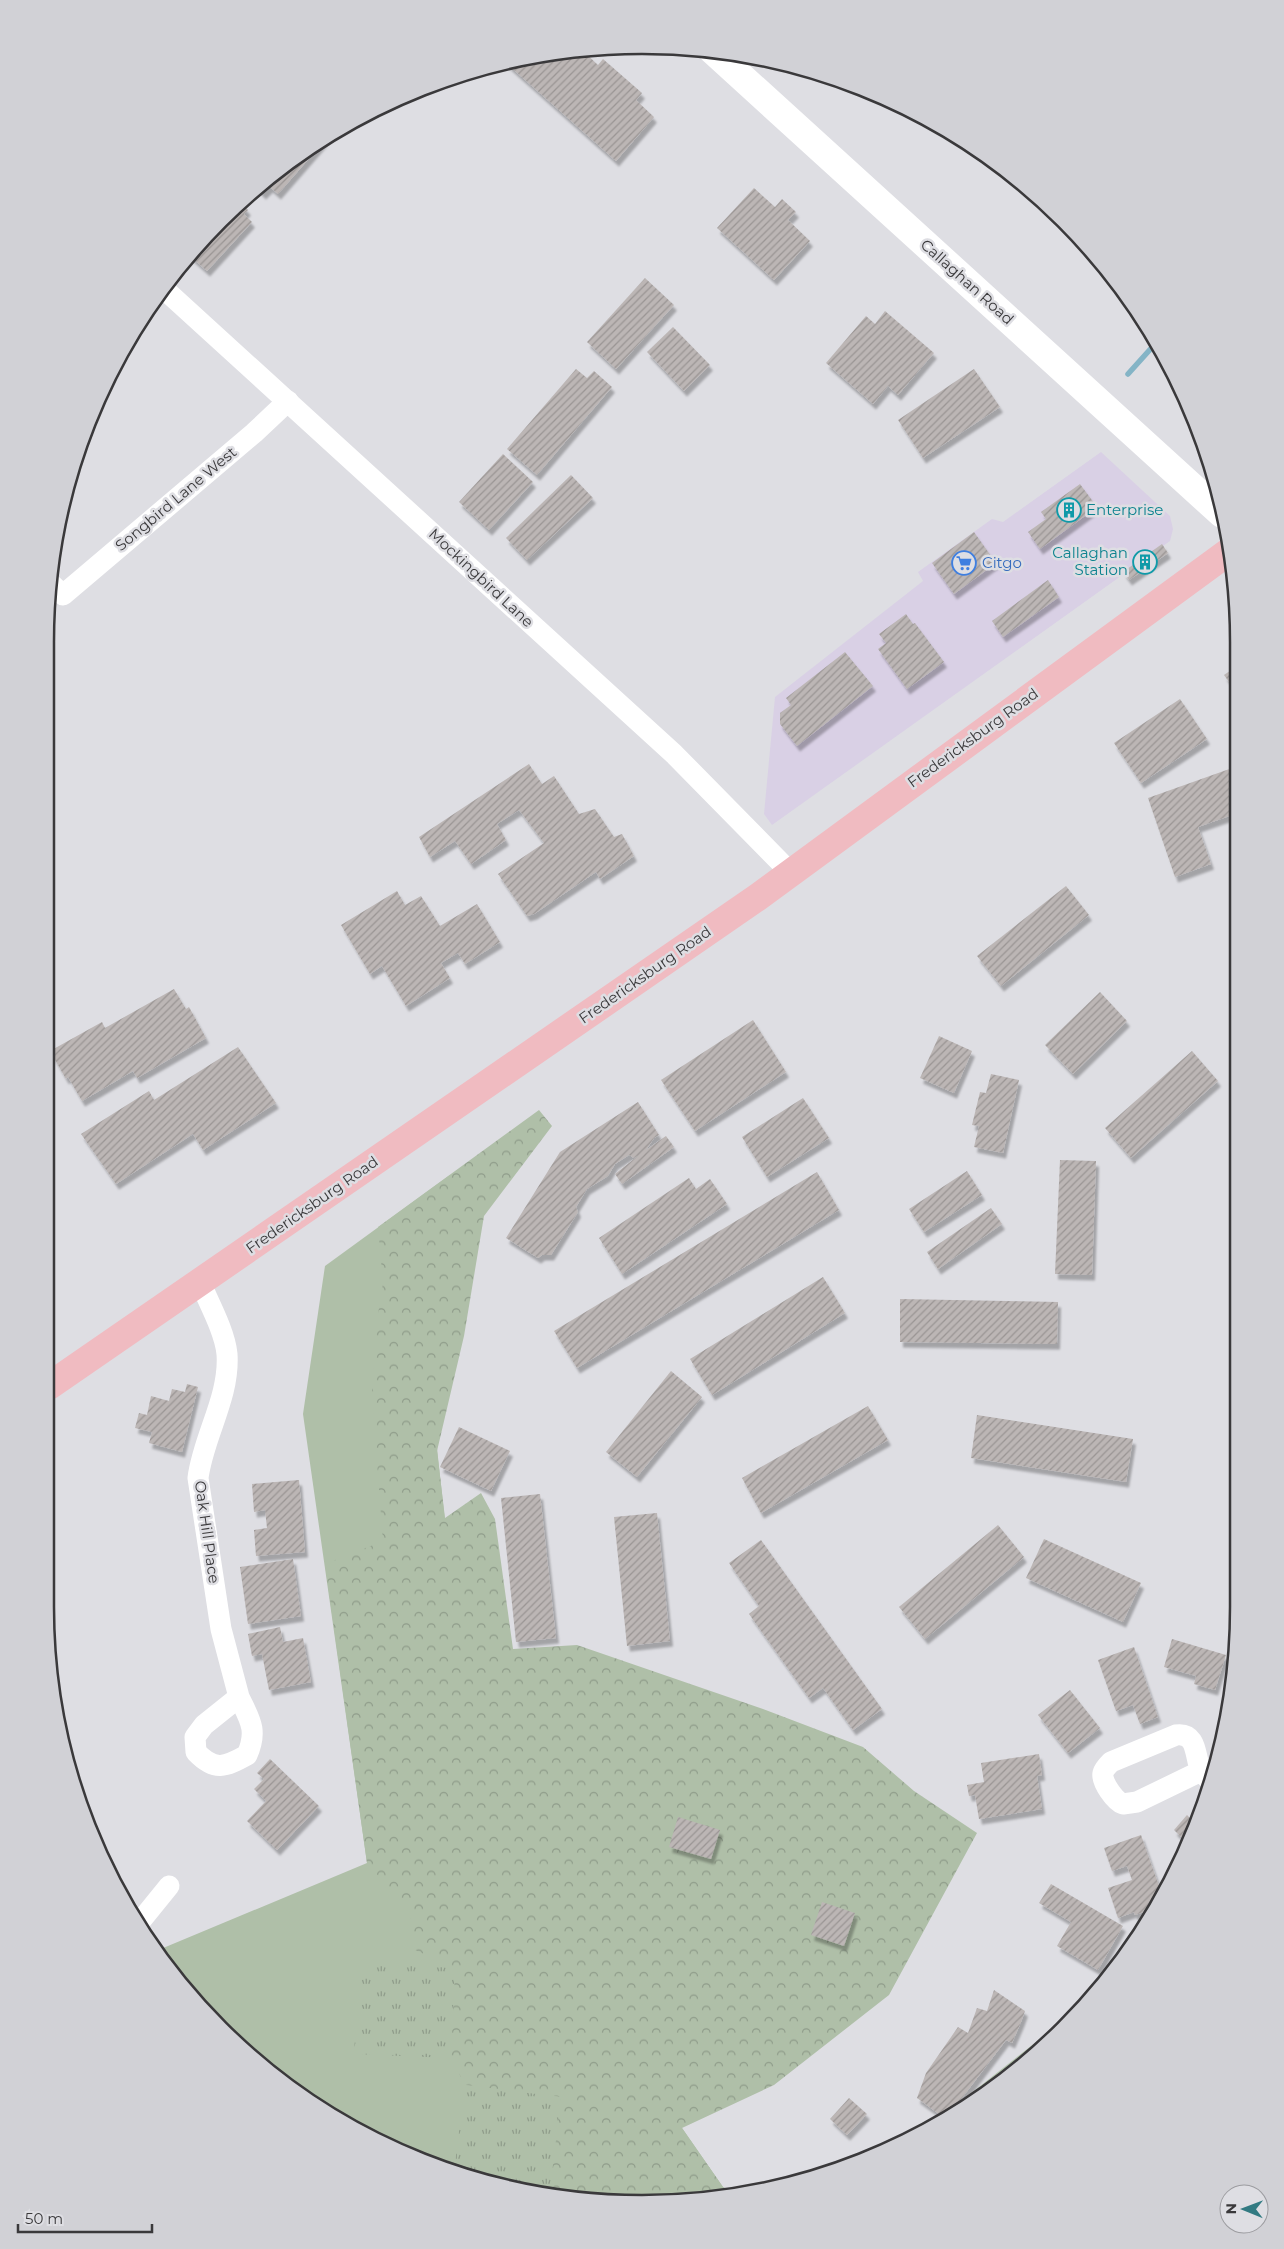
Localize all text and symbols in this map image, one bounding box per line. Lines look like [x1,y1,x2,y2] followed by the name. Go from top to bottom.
[917,235,1018,328] street label: Callaghan Road
[111,442,240,555] street label: Songbird Lane West
[1056,497,1082,523] building icon: Enterprise
[1086,500,1163,519] place label: Enterprise
[425,524,538,631] street label: Mockingbird Lane
[1052,543,1128,579] place label: Callaghan Station
[1132,549,1158,575] building icon: Callaghan Station
[951,550,977,576] supermarket icon: Citgo
[982,553,1022,572] place label: Citgo
[904,684,1042,792] street label: Fredericksburg Road
[575,922,715,1027] street label: Fredericksburg Road
[242,1152,382,1257] street label: Fredericksburg Road
[191,1479,224,1585] street label: Oak Hill Place
[1219,2184,1269,2234] north arrow
[18,2202,151,2234] scale bar
[1222,2203,1240,2215] text: N
[25,2209,63,2228] text: 50 m

